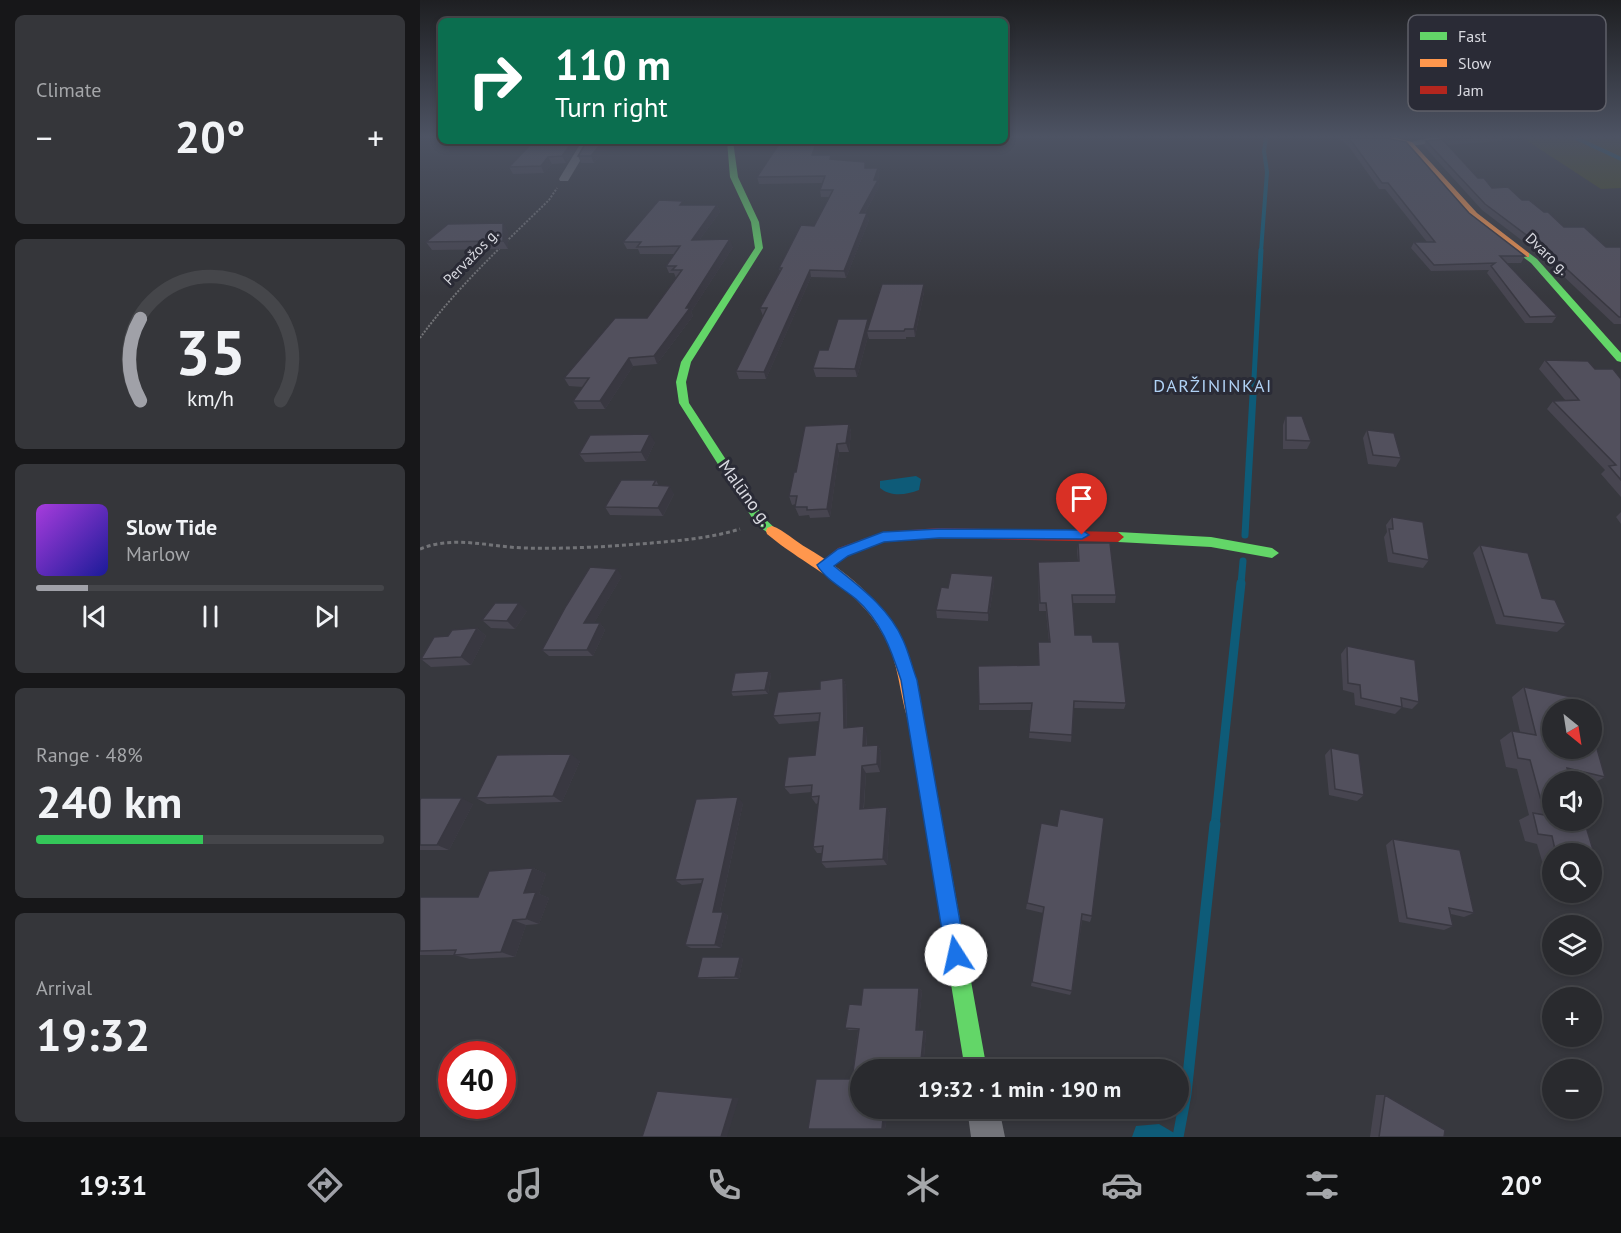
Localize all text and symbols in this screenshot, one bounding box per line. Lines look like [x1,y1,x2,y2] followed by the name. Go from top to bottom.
[1408,15,1606,111] legend
[1458,26,1487,46] text: Fast
[555,37,671,92] text: 110 m
[456,42,534,120] icon: right
[1458,53,1492,73] text: Slow
[36,77,102,103] text: Climate
[1457,80,1484,100] text: Jam
[555,90,668,124] text: Turn right
[175,107,245,165] text: 20°
[36,116,53,159] text: −
[367,116,384,159] text: +
[439,224,502,289] street label: Pervažos g.
[1522,229,1573,279] street label: Dvaro g.
[175,311,245,392] text: 35
[1153,374,1273,397] district label: DARŽININKAI
[186,385,233,413] text: km/h
[714,455,777,530] street label: Malūno g.
[1056,473,1107,535] pin
[1065,482,1098,515] icon: arrive
[126,513,217,541] text: Slow Tide
[126,541,190,567] text: Marlow
[78,600,111,633] icon: previous
[194,600,227,633] icon: pause
[310,600,343,633] icon: next
[1542,699,1602,759] north arrow
[1542,699,1602,1119] map controls
[36,742,143,768] text: Range · 48%
[1542,771,1602,831] button: sound
[36,772,182,830] text: 240 km
[1542,843,1602,903] button: search
[1542,915,1602,975] button: layers
[924,923,988,987] position arrow
[36,975,92,1001] text: Arrival
[1542,987,1602,1047] button: +
[36,1005,150,1063] text: 19:32
[438,1041,516,1119] speed limit sign: 40
[1542,1059,1602,1119] button: −
[918,1075,1121,1103] text: 19:32 · 1 min · 190 m
[304,1164,346,1206] icon: directions
[504,1164,546,1206] icon: music
[703,1164,745,1206] icon: phone
[902,1164,944,1206] icon: climate
[1101,1164,1143,1206] icon: car
[1301,1164,1343,1206] icon: filters
[79,1168,147,1202] text: 19:31
[1500,1168,1542,1202] text: 20°

